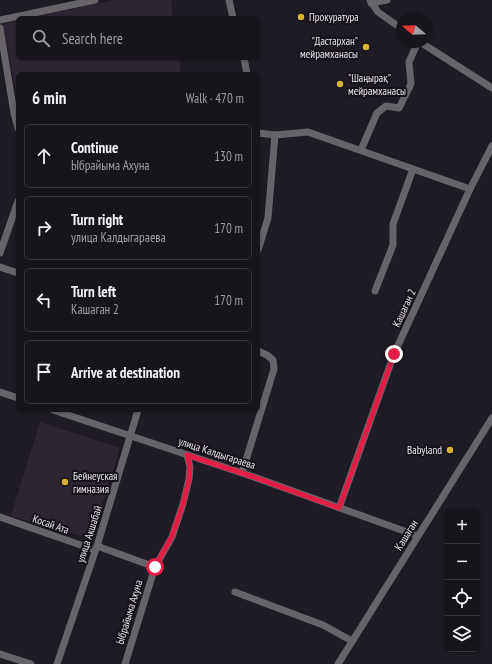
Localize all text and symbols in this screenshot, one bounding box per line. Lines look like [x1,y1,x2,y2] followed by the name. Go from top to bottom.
[309,10,359,24] place label: Прокуратура
[296,12,306,22] marker: Прокуратура
[396,12,432,48] north arrow
[16,16,260,60] search box
[30,27,52,49] icon: search
[62,29,123,48] text: Search here
[300,34,358,61] place label: "Дастархан" мейрамханасы
[361,42,371,52] marker: "Дастархан" мейрамханасы
[348,71,406,98] place label: "Шаңырақ" мейрамханасы
[335,79,345,89] marker: "Шаңырақ" мейрамханасы
[32,87,66,109] text: 6 min
[186,90,244,107] text: Walk · 470 m
[71,138,118,157] text: Continue
[33,145,55,167] icon: ahead
[214,148,243,165] text: 130 m
[71,157,150,174] text: Ыбрайыма Ахуна
[71,210,123,229] text: Turn right
[33,217,55,239] icon: right
[214,220,243,237] text: 170 m
[71,229,166,246] text: улица Калдыгараева
[71,282,116,301] text: Turn left
[389,287,419,329] street label: Кашаган 2
[33,289,55,311] icon: left
[214,292,243,309] text: 170 m
[71,301,119,318] text: Кашаган 2
[385,345,403,363] route end
[33,361,55,383] icon: arrive
[71,363,180,382] text: Arrive at destination
[177,434,257,472] street label: улица Калдыгараева
[407,443,442,457] place label: Babyland
[445,445,455,455] marker: Babyland
[73,469,117,496] place label: Бейнеуская гимназия
[60,477,70,487] marker: Бейнеуская гимназия
[73,504,105,564] street label: улица Акшабай
[444,508,480,652] map controls
[444,508,480,544] button: +
[31,511,71,537] street label: Косай Ата
[391,517,421,553] street label: Кашаган
[444,544,480,580] button: −
[146,558,164,576] route start
[113,578,145,646] street label: Ыбрайыма Ахуна
[444,580,480,616] button: locate
[444,616,480,652] button: layers

